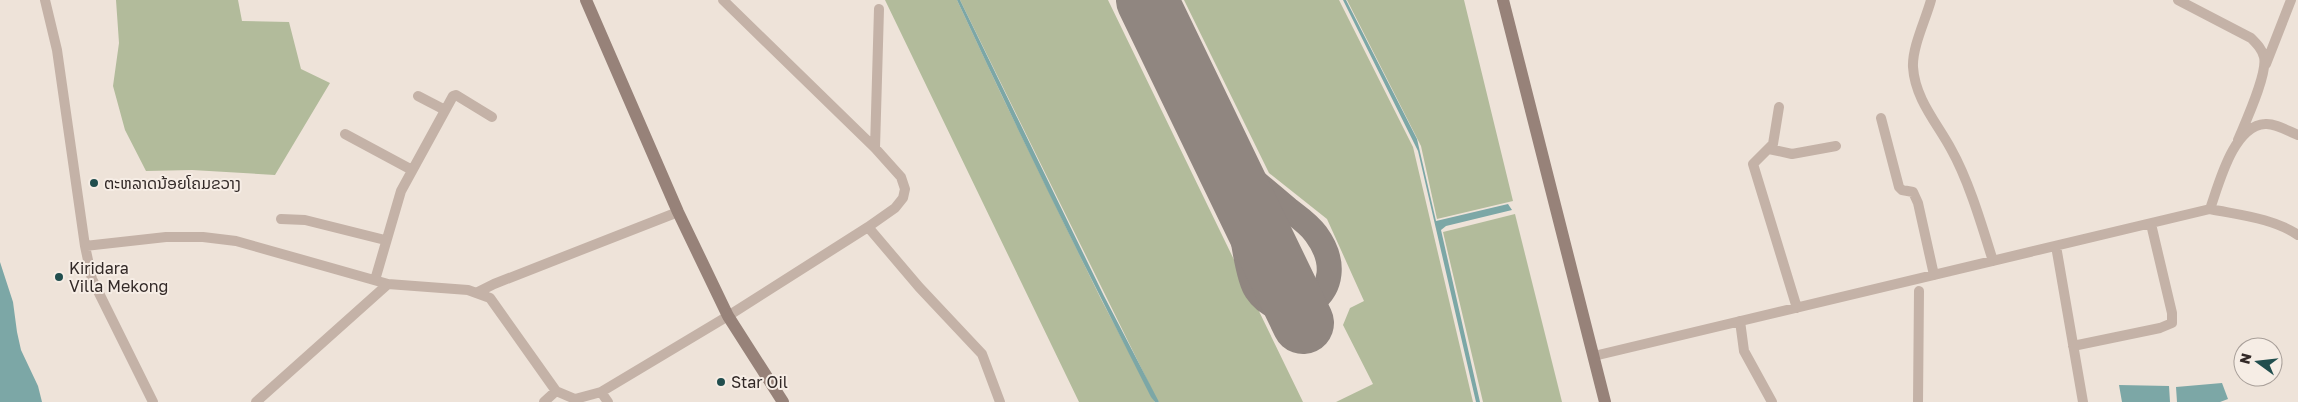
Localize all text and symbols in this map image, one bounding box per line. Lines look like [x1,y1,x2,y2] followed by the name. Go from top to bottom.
[104,173,241,193] place label: ຕະຫລາດນ້ອຍໂຄມຂວາງ
[88,177,100,189] marker: ຕະຫລາດນ້ອຍໂຄມຂວາງ
[69,258,168,296] place label: Kiridara Villa Mekong
[53,271,65,283] marker: Kiridara Villa Mekong
[2233,337,2283,387] north arrow
[2235,351,2255,366] text: N
[731,372,788,392] place label: Star Oil
[715,376,727,388] marker: Star Oil

